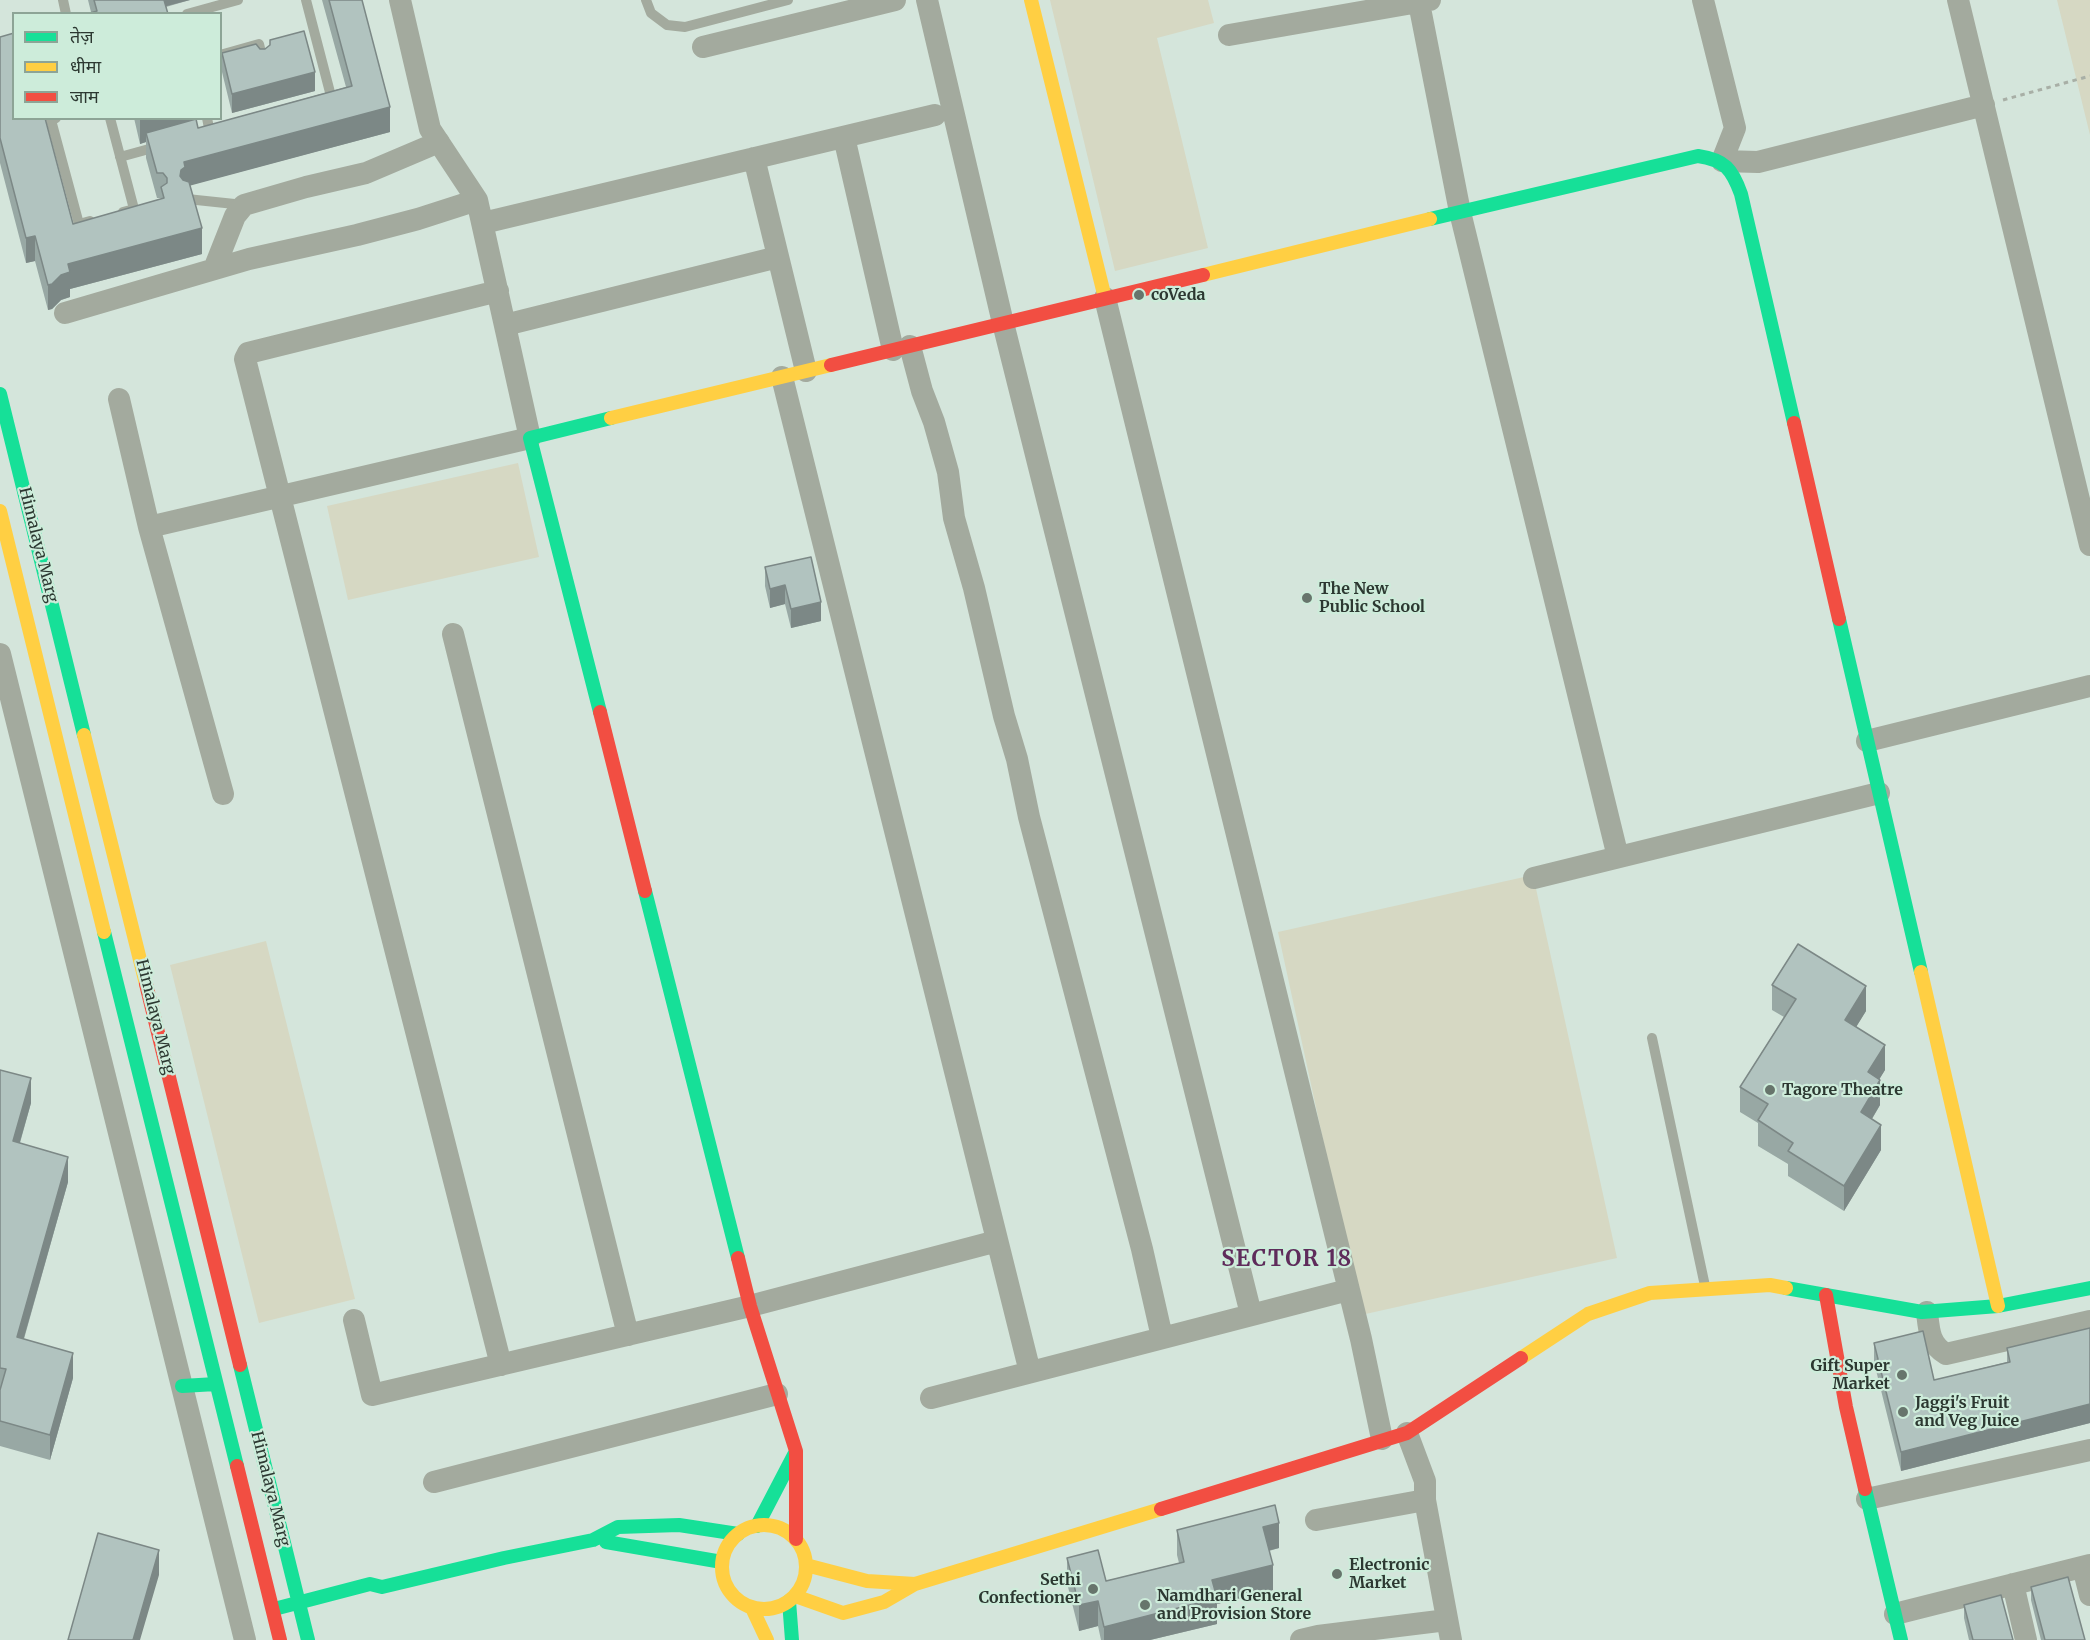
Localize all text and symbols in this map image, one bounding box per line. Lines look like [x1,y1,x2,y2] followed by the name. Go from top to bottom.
[12,12,222,120] legend
[70,25,94,48] text: तेज़
[70,55,101,78] text: धीमा
[70,85,99,108] text: जाम
[1151,285,1206,305] place label: coVeda
[1132,288,1146,302] marker: coVeda
[14,485,62,605] street label: Himalaya Marg
[1319,579,1425,617] place label: The New Public School
[1300,591,1314,605] marker: The New Public School
[131,957,179,1077] street label: Himalaya Marg
[1782,1080,1903,1100] place label: Tagore Theatre
[1763,1083,1777,1097] marker: Tagore Theatre
[1221,1247,1353,1273] district label: SECTOR 18
[1810,1356,1890,1394] place label: Gift Super Market
[1895,1368,1909,1382] marker: Gift Super Market
[1915,1393,2019,1431] place label: Jaggi's Fruit and Veg Juice
[1896,1405,1910,1419] marker: Jaggi's Fruit and Veg Juice
[246,1429,294,1549] street label: Himalaya Marg
[1349,1555,1429,1593] place label: Electronic Market
[1330,1567,1344,1581] marker: Electronic Market
[979,1570,1081,1608] place label: Sethi Confectioner
[1086,1582,1100,1596] marker: Sethi Confectioner
[1157,1586,1311,1624] place label: Namdhari General and Provision Store
[1138,1598,1152,1612] marker: Namdhari General and Provision Store

